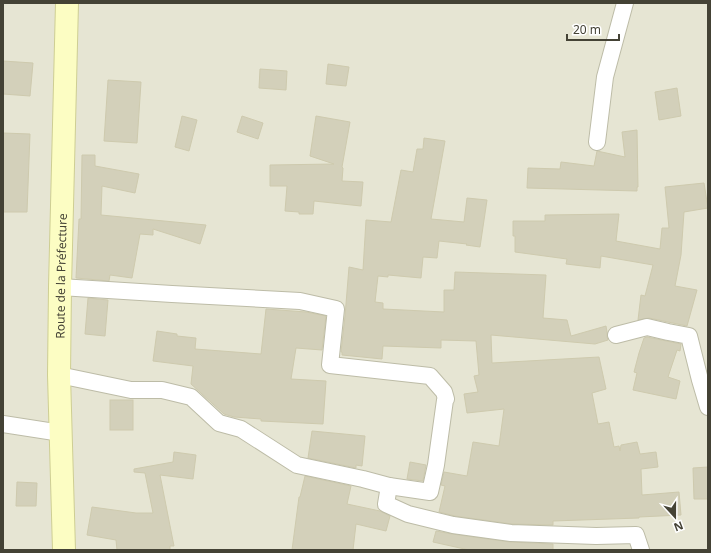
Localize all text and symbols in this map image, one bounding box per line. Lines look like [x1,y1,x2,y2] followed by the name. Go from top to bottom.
[567,16,619,42] scale bar
[573,21,601,38] text: 20 m
[51,213,70,339] street label: Route de la Préfecture
[655,497,695,537] north arrow
[672,518,686,535] text: N

